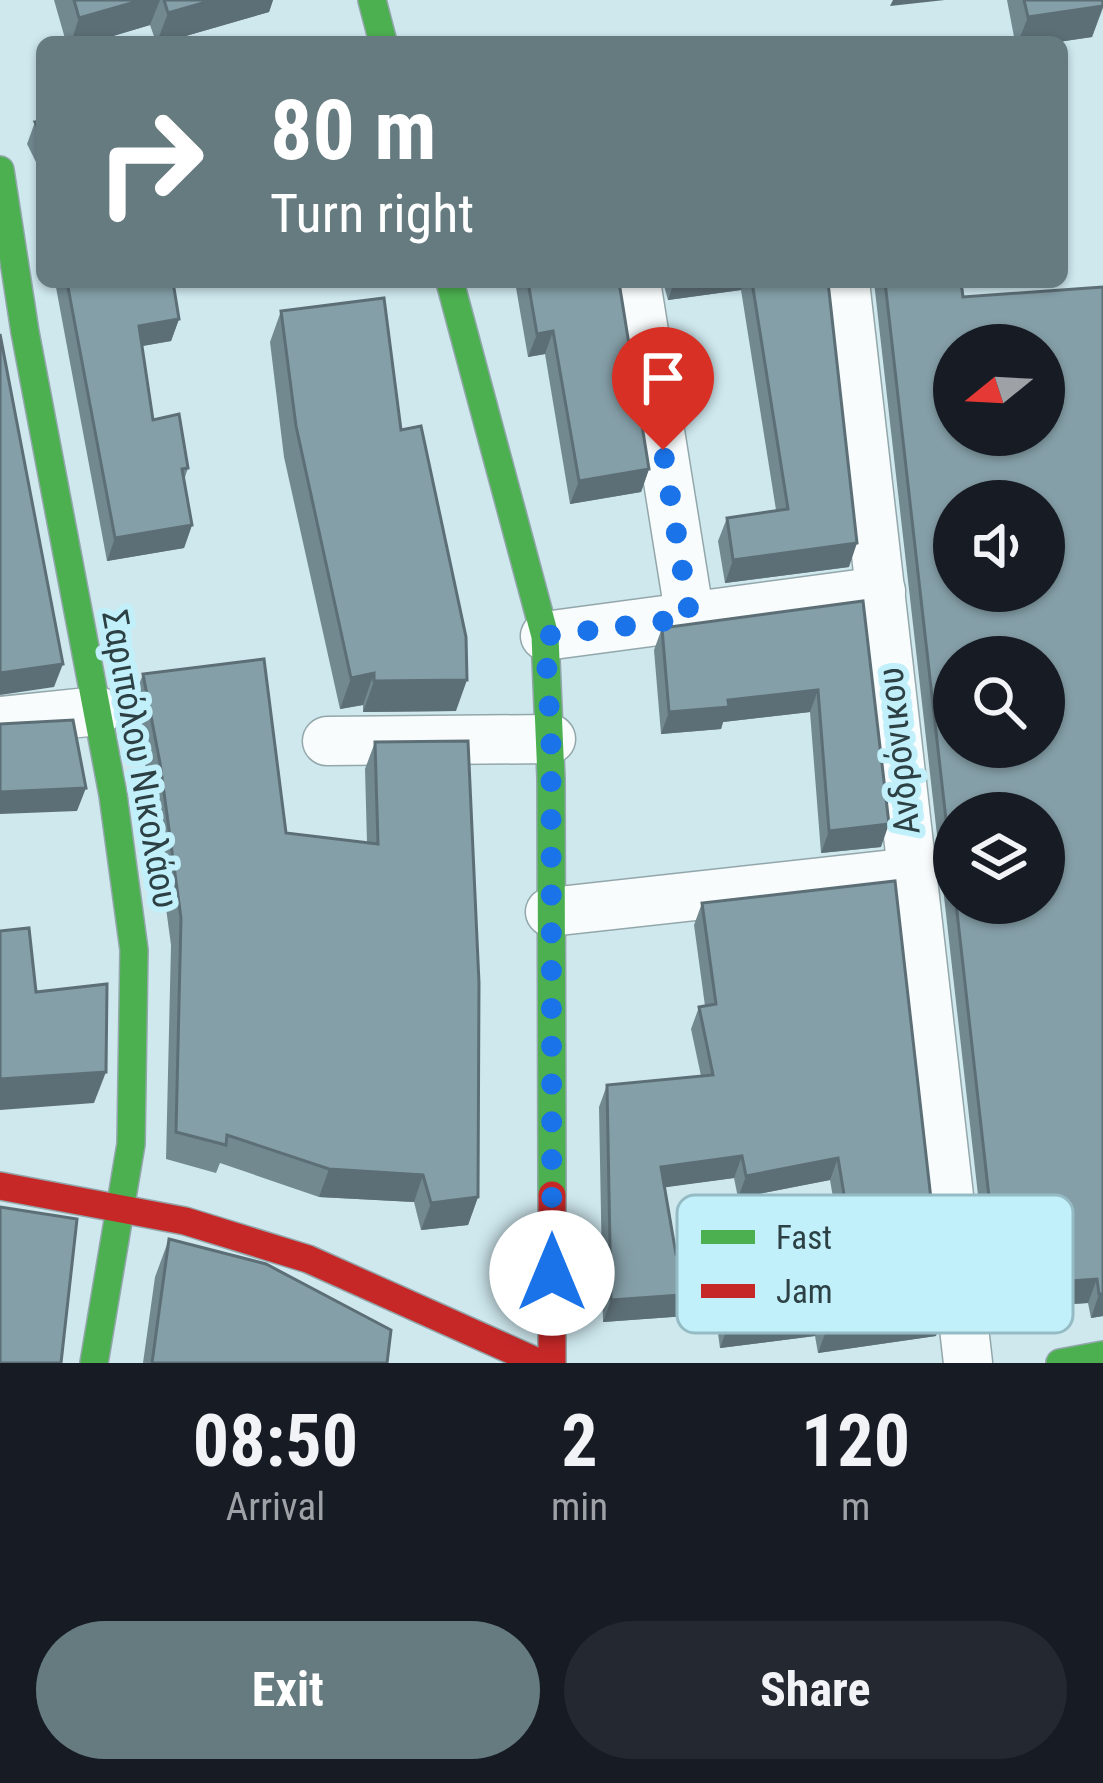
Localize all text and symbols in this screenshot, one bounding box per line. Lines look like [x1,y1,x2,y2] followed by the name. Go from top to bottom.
[270,81,437,180] text: 80 m
[72,84,228,240] icon: right
[270,182,474,245] text: Turn right
[933,324,1065,456] north arrow
[933,324,1065,924] map controls
[612,327,714,450] pin
[630,345,696,411] icon: arrive
[933,480,1065,612] button: sound
[93,607,187,911] street label: Σαριπόλου Νικολάου
[933,636,1065,768] button: search
[869,665,929,837] street label: Ανδρόνικου
[933,792,1065,924] button: layers
[677,1195,1073,1333] legend
[489,1210,615,1336] position arrow
[776,1218,832,1257] text: Fast
[776,1272,833,1311] text: Jam
[193,1399,358,1484] text: 08:50
[561,1399,598,1484] text: 2
[801,1399,910,1484] text: 120
[226,1484,325,1530] text: Arrival
[551,1484,608,1530] text: min
[841,1484,870,1530] text: m
[36,1621,540,1759] button: Exit
[564,1621,1067,1759] button: Share

